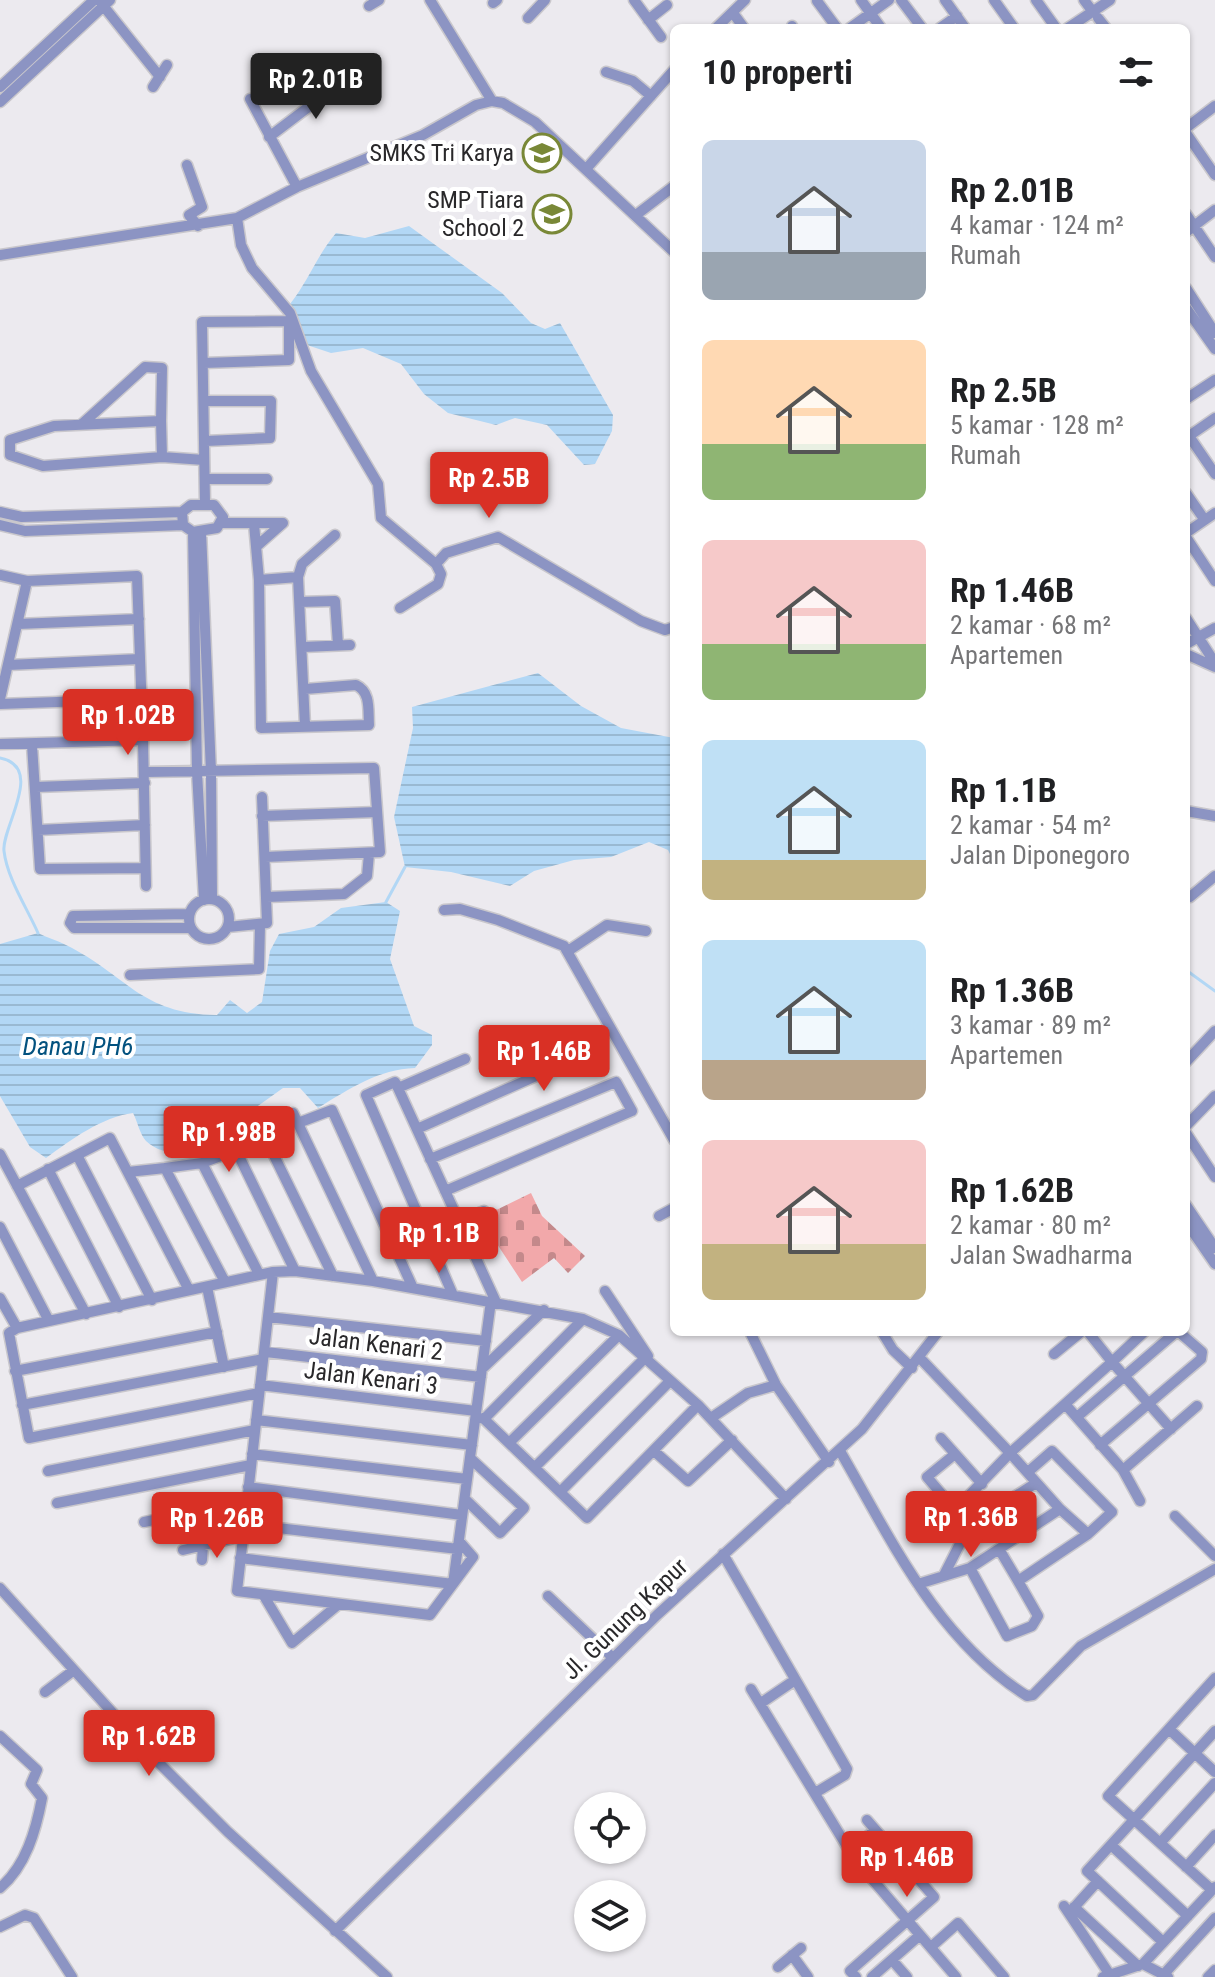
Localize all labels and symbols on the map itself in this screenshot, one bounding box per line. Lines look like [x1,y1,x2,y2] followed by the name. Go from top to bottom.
[233,53,399,121] pin: Rp 2.01B
[521,132,563,174] school or university icon: SMKS Tri Karya
[369,139,514,167] place label: SMKS Tri Karya
[427,186,524,242] place label: SMP Tiara School 2
[531,193,573,235] school or university icon: SMP Tiara School 2
[415,452,563,520] pin: Rp 2.5B
[45,689,211,757] pin: Rp 1.02B
[461,1025,627,1093] pin: Rp 1.46B
[23,1031,133,1061] water label: Danau PH6
[146,1106,312,1174] pin: Rp 1.98B
[365,1207,513,1275] pin: Rp 1.1B
[308,1322,444,1366] street label: Jalan Kenari 2
[303,1356,439,1400] street label: Jalan Kenari 3
[888,1491,1054,1559] pin: Rp 1.36B
[134,1492,300,1560] pin: Rp 1.26B
[557,1553,693,1685] street label: Jl. Gunung Kapur
[66,1710,232,1778] pin: Rp 1.62B
[824,1831,990,1899] pin: Rp 1.46B

